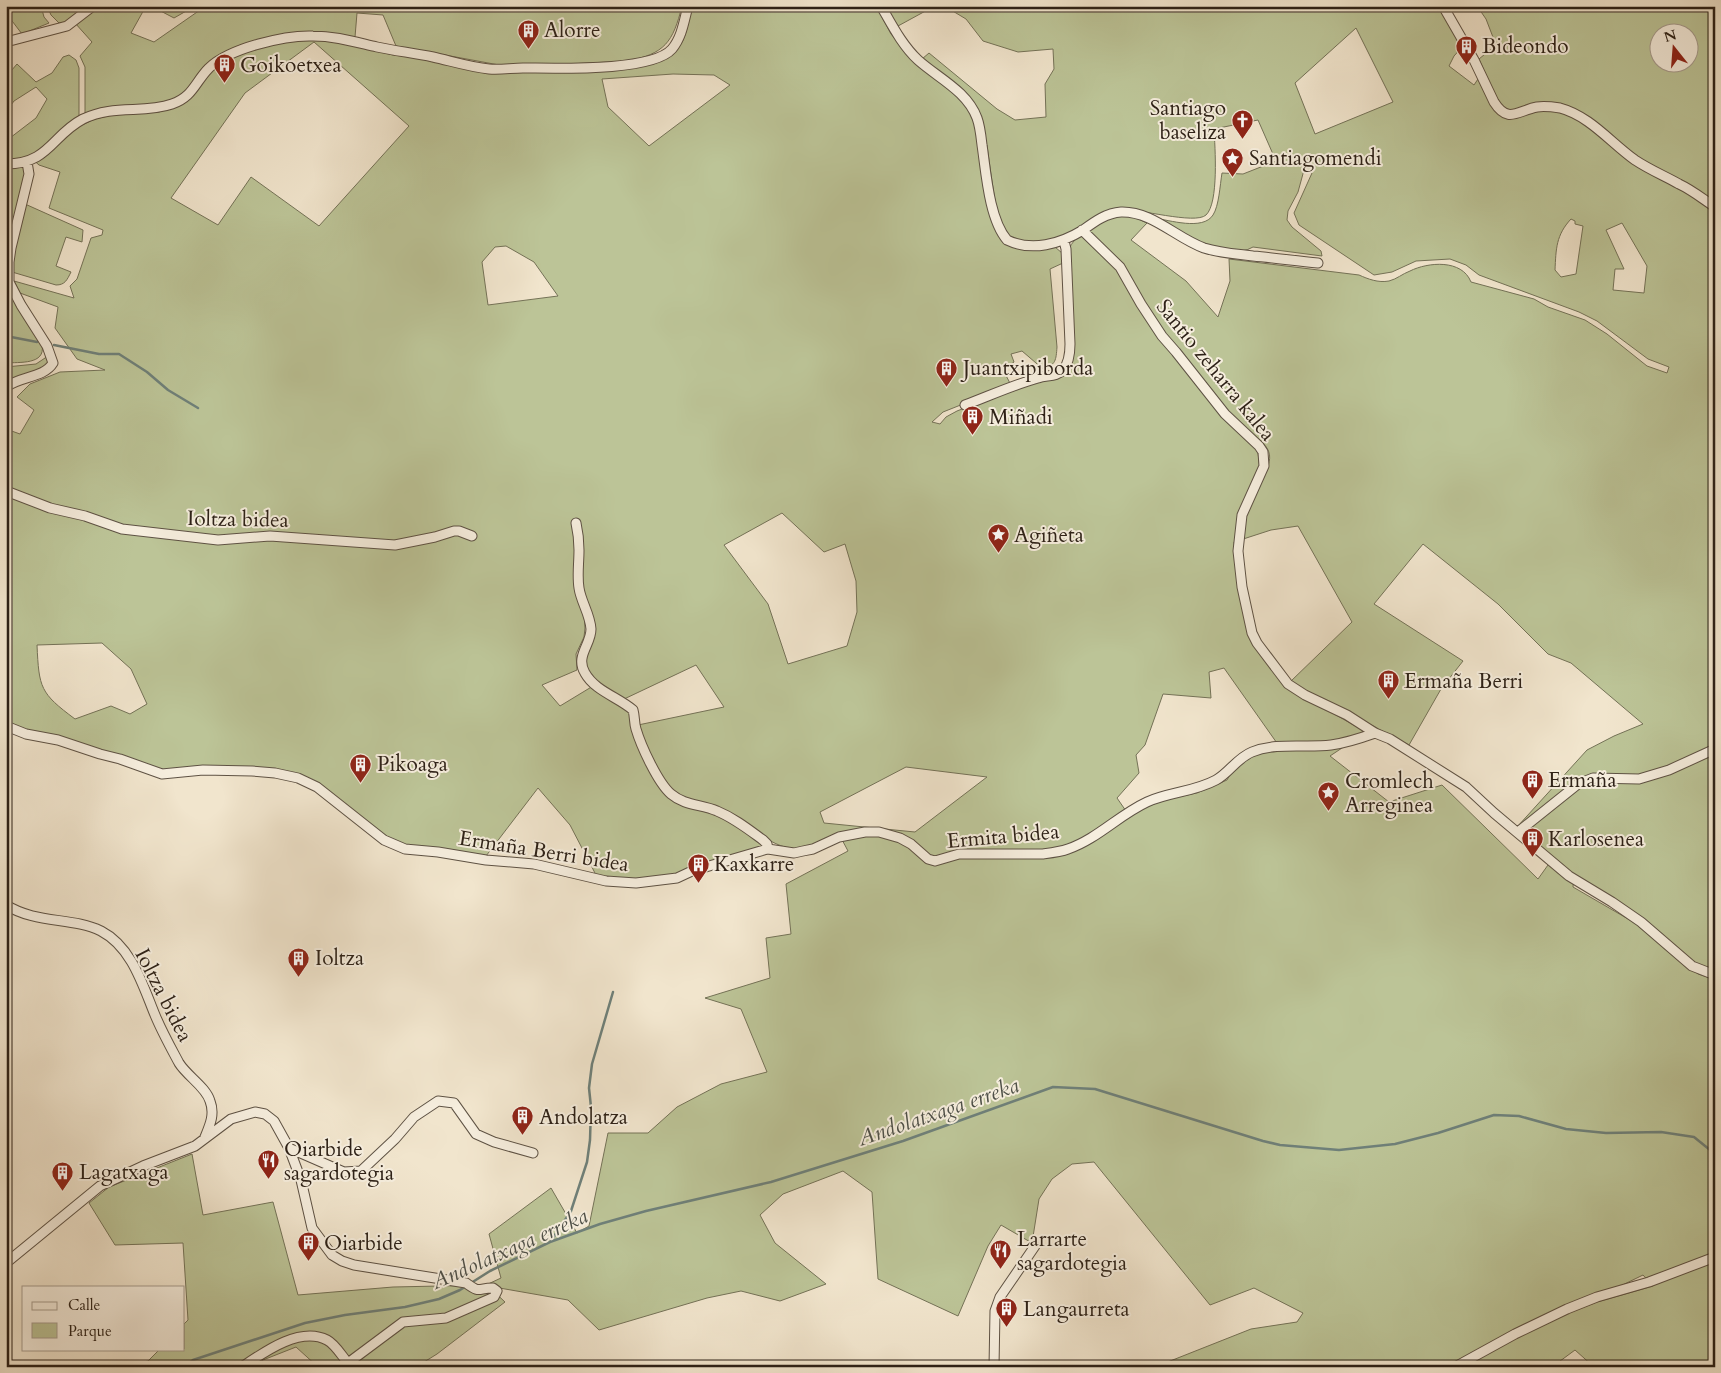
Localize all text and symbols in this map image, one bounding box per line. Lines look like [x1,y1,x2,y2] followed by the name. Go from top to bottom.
[544,16,601,45] place label: Alorre
[516,18,540,49] building icon: Alorre
[1648,22,1698,72] north arrow
[1662,25,1679,47] text: N
[1482,32,1569,61] place label: Bideondo
[1454,34,1478,65] building icon: Bideondo
[240,51,342,80] place label: Goikoetxea
[212,53,236,84] building icon: Goikoetxea
[1150,94,1226,147] place label: Santiago baseliza
[1230,108,1254,139] church icon: Santiago baseliza
[1249,144,1382,173] place label: Santiagomendi
[1221,146,1245,177] place icon: Santiagomendi
[1149,293,1282,447] street label: Santio zeharra kalea
[960,354,1093,383] place label: Juantxipiborda
[935,356,959,387] building icon: Juantxipiborda
[989,403,1053,432] place label: Miñadi
[961,405,985,436] building icon: Miñadi
[187,504,289,535] street label: Ioltza bidea
[1014,521,1084,550] place label: Agiñeta
[986,523,1010,554] place icon: Agiñeta
[1404,667,1523,696] place label: Ermaña Berri
[1376,669,1400,700] building icon: Ermaña Berri
[377,750,448,779] place label: Pikoaga
[349,752,373,783] building icon: Pikoaga
[1548,766,1616,795] place label: Ermaña
[1345,767,1434,820] place label: Cromlech Arreginea
[1520,768,1544,799] building icon: Ermaña
[1317,781,1341,812] place icon: Cromlech Arreginea
[946,817,1060,856] street label: Ermita bidea
[457,824,631,879] street label: Ermaña Berri bidea
[1548,825,1644,854] place label: Karlosenea
[1520,827,1544,858] building icon: Karlosenea
[714,850,794,879] place label: Kaxkarre
[686,852,710,883] building icon: Kaxkarre
[128,943,200,1047] street label: Ioltza bidea
[315,944,364,973] place label: Ioltza
[287,946,311,977] building icon: Ioltza
[853,1070,1023,1154] water label: Andolatxaga erreka
[539,1103,628,1132] place label: Andolatza
[511,1105,535,1136] building icon: Andolatza
[284,1135,394,1188] place label: Oiarbide sagardotegia
[256,1149,280,1180] restaurant icon: Oiarbide sagardotegia
[79,1158,169,1187] place label: Lagatxaga
[51,1160,75,1191] building icon: Lagatxaga
[425,1201,593,1297] water label: Andolatxaga erreka
[1017,1225,1127,1278] place label: Larrarte sagardotegia
[324,1229,403,1258] place label: Oiarbide
[296,1231,320,1262] building icon: Oiarbide
[989,1239,1013,1270] restaurant icon: Larrarte sagardotegia
[22,1286,185,1350] legend
[68,1295,101,1315] text: Calle
[1023,1295,1130,1324] place label: Langaurreta
[995,1297,1019,1328] building icon: Langaurreta
[68,1321,112,1341] text: Parque

